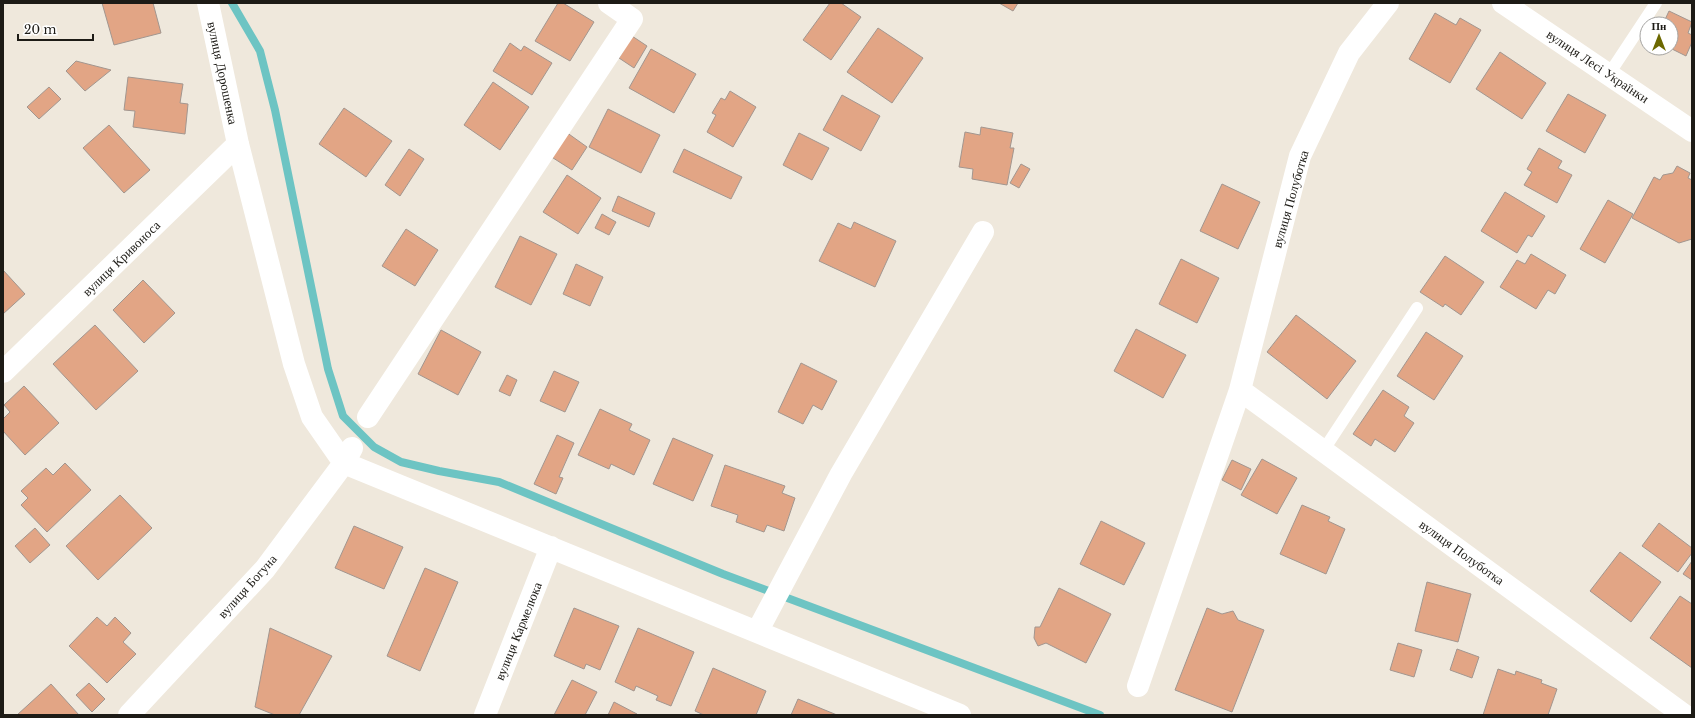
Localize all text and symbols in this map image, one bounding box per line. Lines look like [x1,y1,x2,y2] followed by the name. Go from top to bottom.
[18,16,93,42] scale bar
[1639,16,1679,56] north arrow
[1652,19,1667,33] text: Пн
[203,20,242,126] street label: вулиця Дорошенка
[24,22,56,37] text: 20 m
[1543,26,1652,107] street label: вулиця Лесі Українки
[1268,148,1313,250] street label: вулиця Полуботка
[79,217,164,300] street label: вулиця Кривоноса
[1416,516,1508,589] street label: вулиця Полуботка
[214,551,281,622] street label: вулиця Богуна
[491,579,546,683] street label: вулиця Кармелюка

